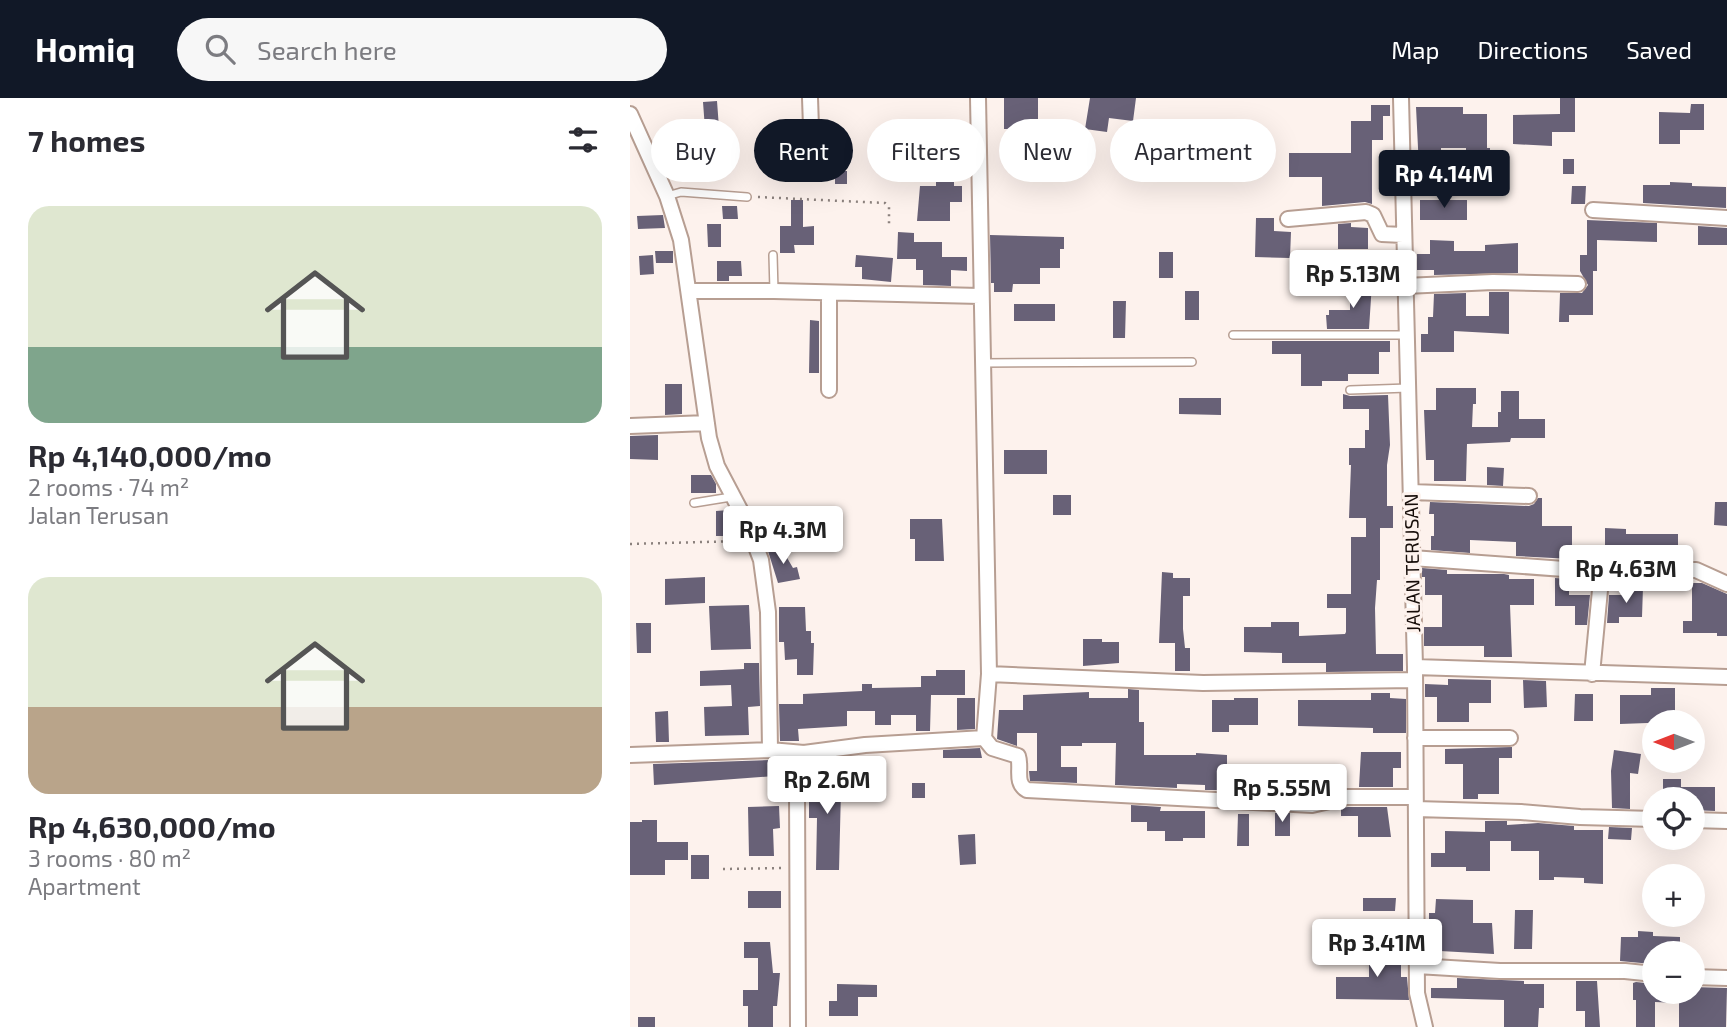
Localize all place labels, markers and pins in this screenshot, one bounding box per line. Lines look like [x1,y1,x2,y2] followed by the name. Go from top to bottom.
[1372,150,1516,210] pin: Rp 4.14M
[1281,250,1425,310] pin: Rp 5.13M
[718,506,848,566] pin: Rp 4.3M
[1554,546,1698,605] pin: Rp 4.63M
[762,756,892,816] pin: Rp 2.6M
[1210,764,1354,824] pin: Rp 5.55M
[1305,920,1449,979] pin: Rp 3.41M

